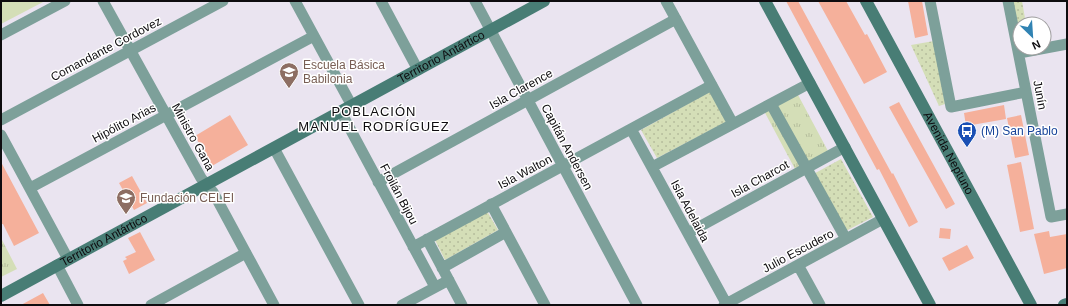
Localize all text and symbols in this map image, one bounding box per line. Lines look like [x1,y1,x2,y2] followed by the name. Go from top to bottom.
[48,14,164,84] street label: Comandante Cordovez
[1012,16,1052,56] north arrow
[395,27,487,86] street label: Territorio Antártico
[1030,38,1042,52] text: N
[303,58,385,86] place label: Escuela Básica Babilonia
[278,61,300,89] school or university icon: Escuela Básica Babilonia
[487,66,555,112] street label: Isla Clarence
[1030,79,1050,111] street label: Junín
[90,100,158,146] street label: Hipólito Arias
[169,101,217,173] street label: Ministro Gana
[538,102,596,192] street label: Capitán Andersen
[298,104,450,134] district label: POBLACIÓN MANUEL RODRÍGUEZ
[920,109,977,197] street label: Avenida Neptuno
[956,120,978,148] bus stop icon: (M) San Pablo
[981,124,1058,138] place label: (M) San Pablo
[496,152,554,192] street label: Isla Walton
[729,157,792,201] street label: Isla Charcot
[377,161,421,227] street label: Froilán Bijou
[668,178,712,245] street label: Isla Adelaida
[115,187,137,215] school or university icon: Fundación CELEI
[140,191,234,205] place label: Fundación CELEI
[58,211,150,269] street label: Territorio Antártico
[760,226,836,276] street label: Julio Escudero

